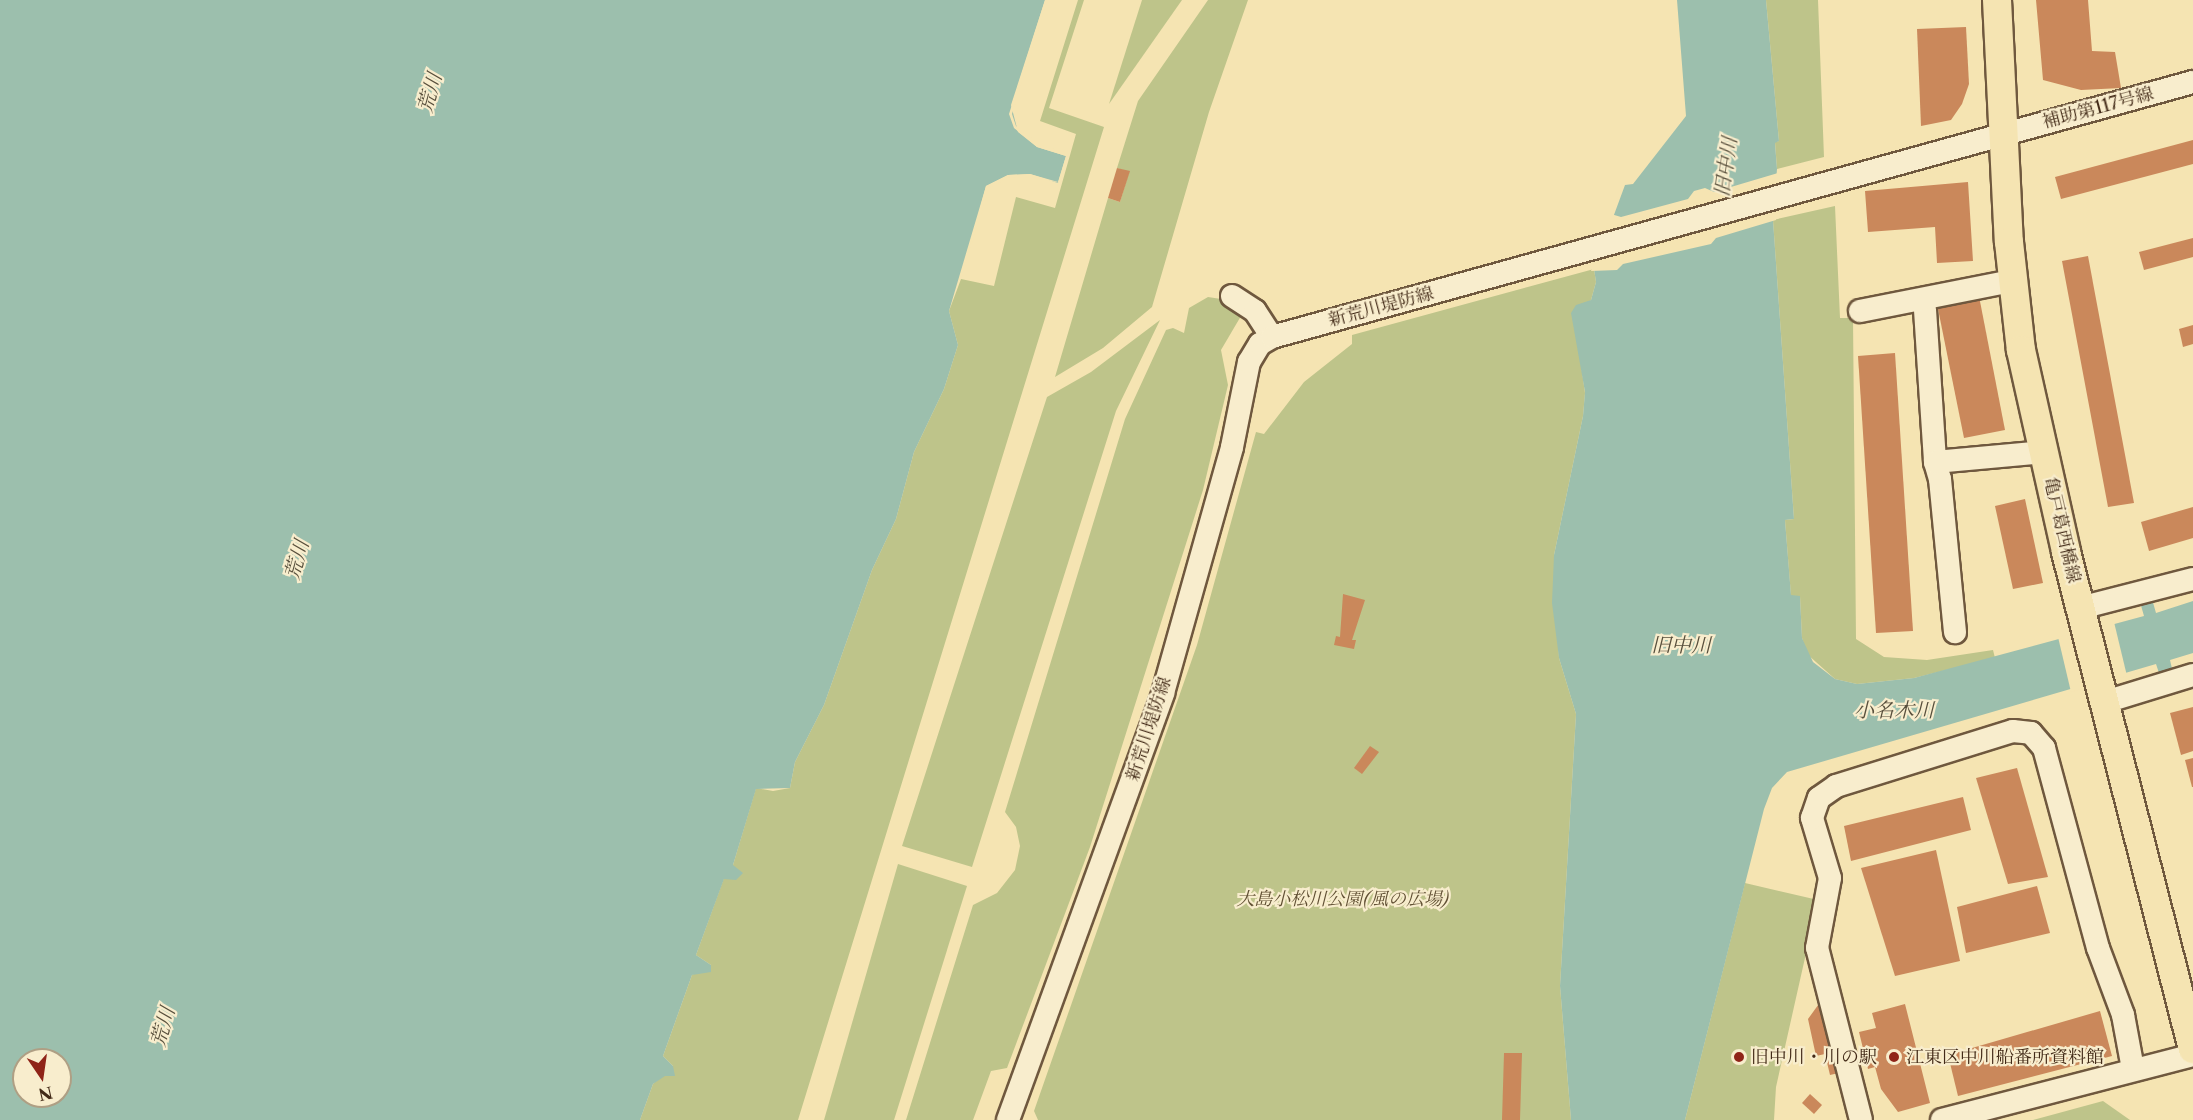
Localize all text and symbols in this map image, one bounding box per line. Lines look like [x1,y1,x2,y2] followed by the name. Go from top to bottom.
[413,70,447,116] water label: 荒川
[2040,83,2156,133] street label: 補助第117号線
[1710,136,1742,198] water label: 旧中川
[1326,283,1436,331] street label: 新荒川堤防線
[2039,475,2085,585] street label: 亀戸葛西橋線
[280,537,314,583] water label: 荒川
[1651,633,1711,657] water label: 旧中川
[1122,674,1176,784] street label: 新荒川堤防線
[1854,698,1934,722] water label: 小名木川
[1236,888,1450,910] park label: 大島小松川公園(風の広場)
[146,1004,180,1050] water label: 荒川
[1751,1046,1877,1068] place label: 旧中川・川の駅
[1906,1046,2104,1068] place label: 江東区中川船番所資料館
[12,1048,72,1108] north arrow
[1732,1050,1746,1064] marker: 旧中川・川の駅
[1887,1050,1901,1064] marker: 江東区中川船番所資料館
[37,1082,55,1105] text: N

